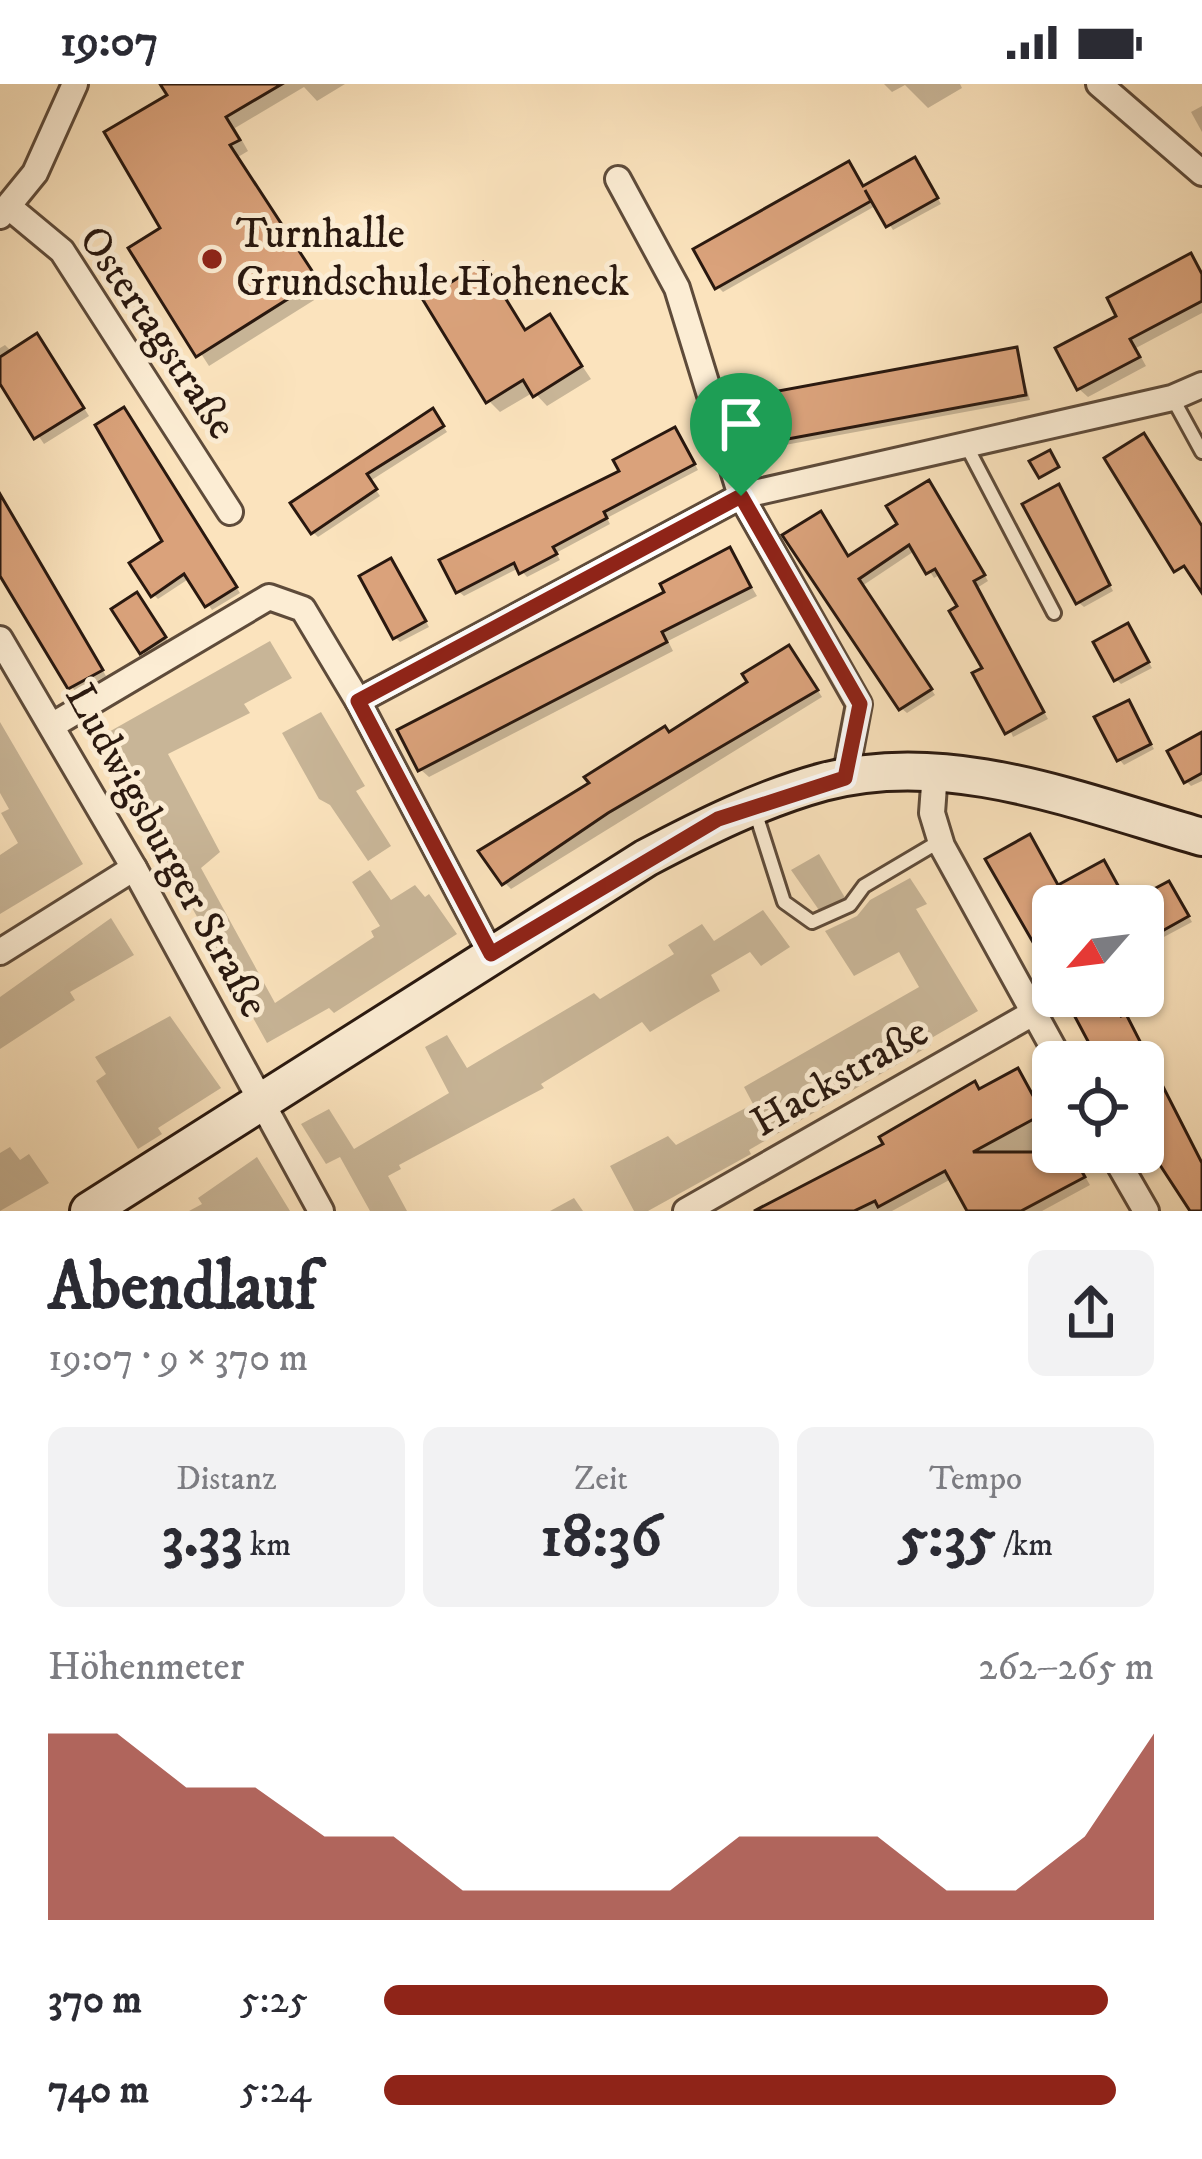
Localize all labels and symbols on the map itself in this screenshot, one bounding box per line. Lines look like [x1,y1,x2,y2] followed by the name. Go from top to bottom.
[236,209,630,309] place label: Turnhalle Grundschule Hoheneck
[67,217,247,449] street label: Ostertagstraße
[199,246,225,272] marker: Turnhalle Grundschule Hoheneck
[690,373,792,496] pin
[53,675,279,1027] street label: Ludwigsburger Straße
[1032,885,1164,1017] north arrow
[742,1007,938,1149] street label: Hackstraße

